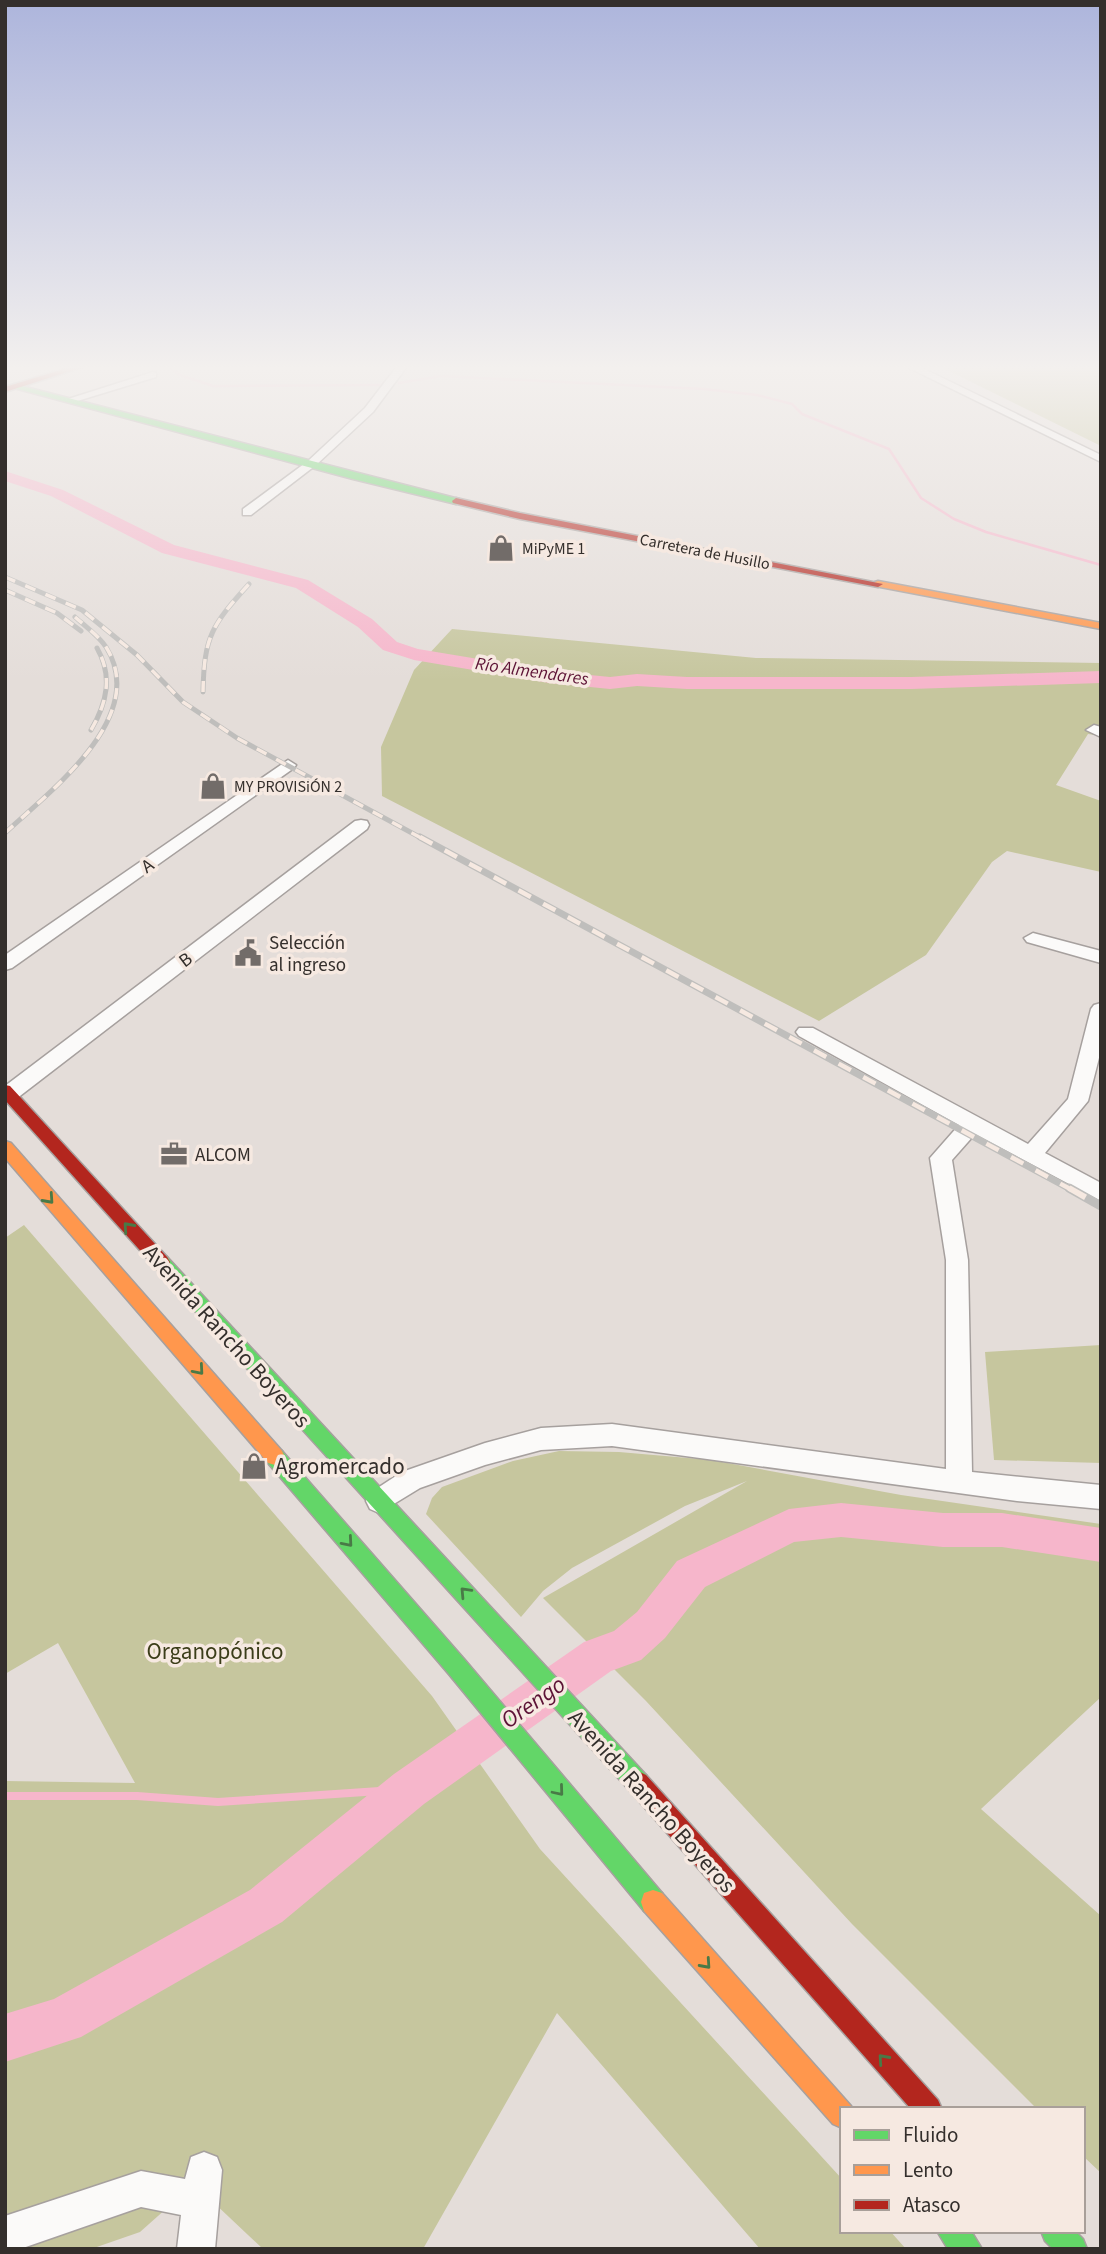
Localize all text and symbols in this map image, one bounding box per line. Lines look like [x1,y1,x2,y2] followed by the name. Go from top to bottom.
[638,529,772,575] street label: Carretera de Husillo
[486,533,516,563] shop icon: MiPyME 1
[522,538,585,560] place label: MiPyME 1
[474,651,590,692] water label: Río Almendares
[198,771,228,801] shop icon: MY PROVISiÓN 2
[234,776,342,798] place label: MY PROVISiÓN 2
[136,852,160,880] street label: A
[269,930,346,979] place label: Selección al ingreso
[233,938,263,968] public building icon: Selección al ingreso
[173,946,198,974] street label: B
[159,1139,189,1169] office icon: ALCOM
[195,1142,251,1169] place label: ALCOM
[41,1191,54,1204] one-way arrow
[124,1222,136,1235] one-way arrow
[135,1237,318,1435] street label: Avenida Rancho Boyeros
[191,1363,204,1375] one-way arrow
[275,1450,405,1483] place label: Agromercado
[239,1451,269,1481] shop icon: Agromercado
[340,1534,352,1547] one-way arrow
[461,1587,473,1600] one-way arrow
[147,1635,283,1668] park label: Organopónico
[494,1667,573,1737] water label: Orengo
[560,1702,743,1900] street label: Avenida Rancho Boyeros
[551,1782,563,1795] one-way arrow
[698,1956,710,1969] one-way arrow
[879,2054,891,2067] one-way arrow
[840,2107,1085,2233] legend
[903,2120,958,2150] text: Fluido
[903,2155,953,2185] text: Lento
[903,2190,961,2220] text: Atasco

